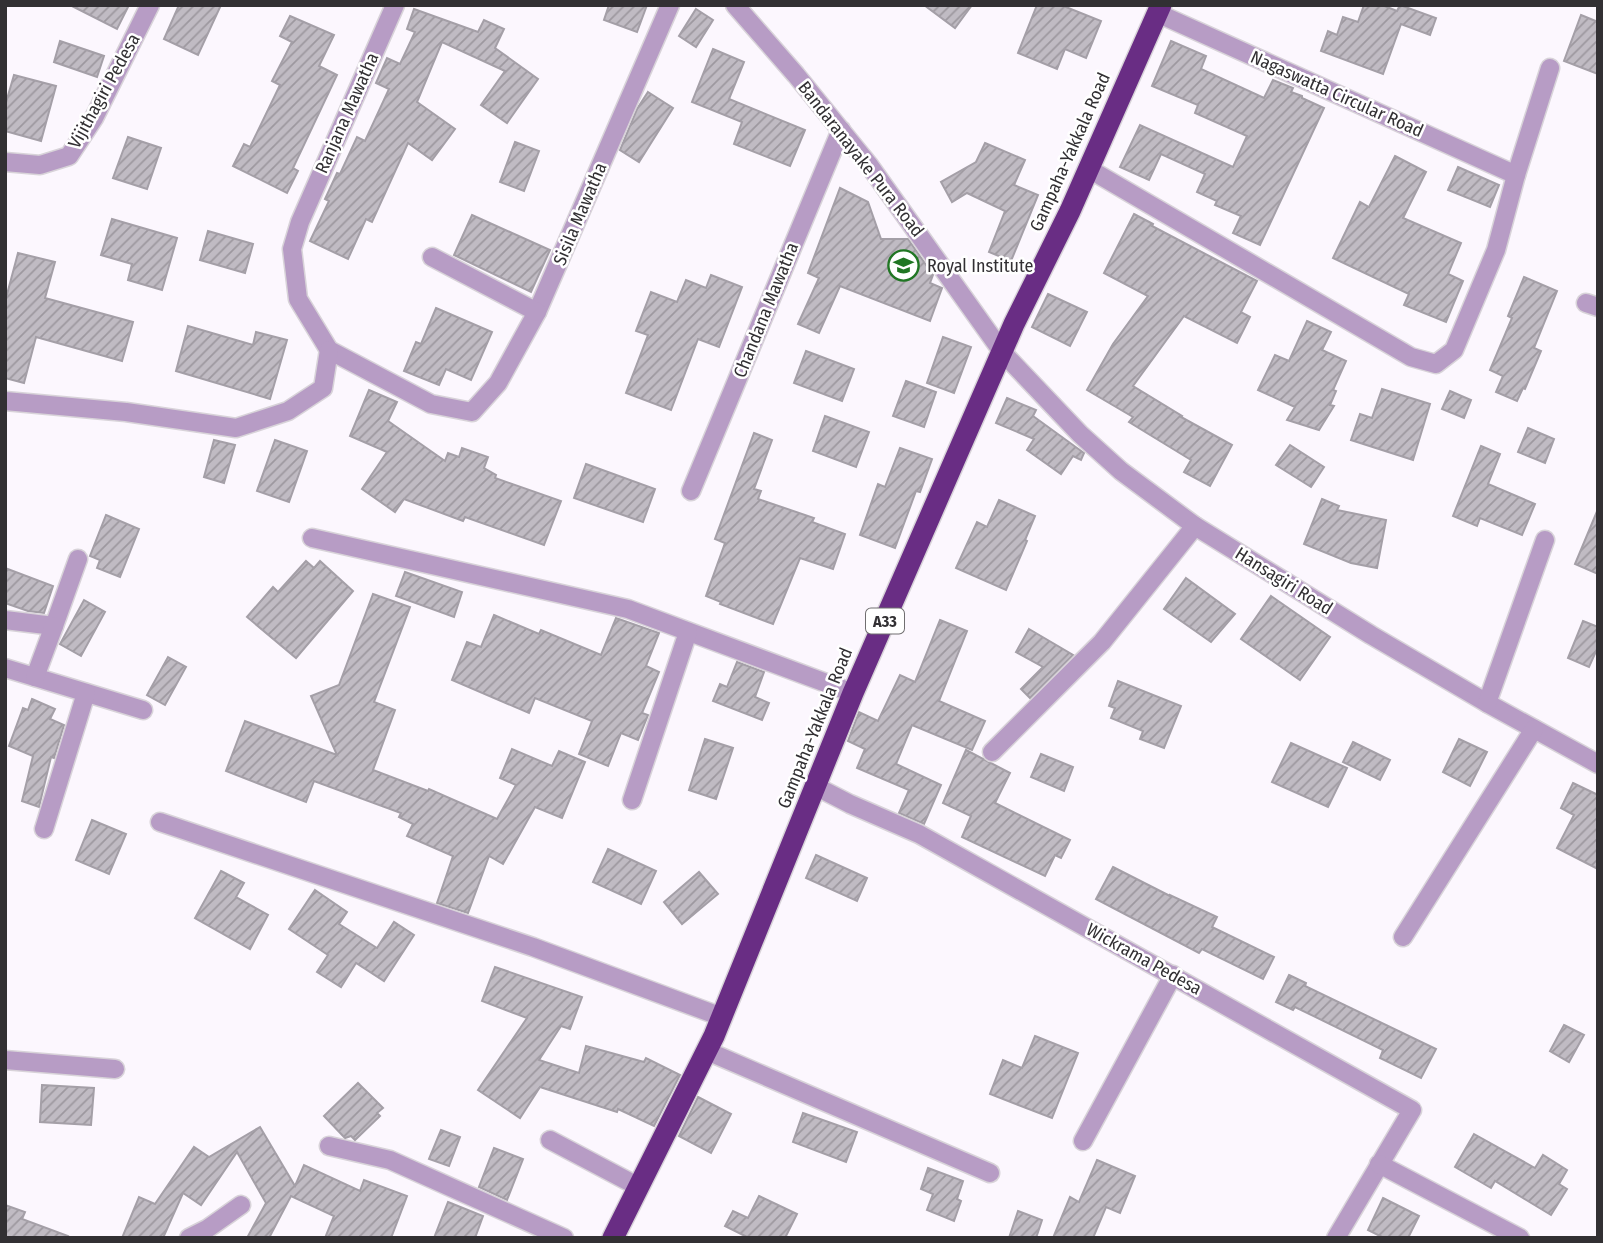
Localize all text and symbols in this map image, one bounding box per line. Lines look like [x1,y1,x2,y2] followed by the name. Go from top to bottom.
[63,30,145,152] street label: Vijithagiri Pedesa
[1247,46,1427,142] street label: Nagaswatta Circular Road
[311,49,384,177] street label: Ranjana Mawatha
[1025,69,1115,235] street label: Gampaha-Yakkala Road
[793,77,929,241] street label: Bandaranayake Pura Road
[548,159,612,269] street label: Sisila Mawatha
[729,239,803,381] street label: Chandana Mawatha
[887,249,921,283] school or university icon: Royal Institute
[927,255,1034,277] place label: Royal Institute
[1231,542,1337,620] street label: Hansagiri Road
[866,608,904,634] road number: A33
[773,644,857,812] street label: Gampaha-Yakkala Road
[1083,918,1206,1000] street label: Wickrama Pedesa

